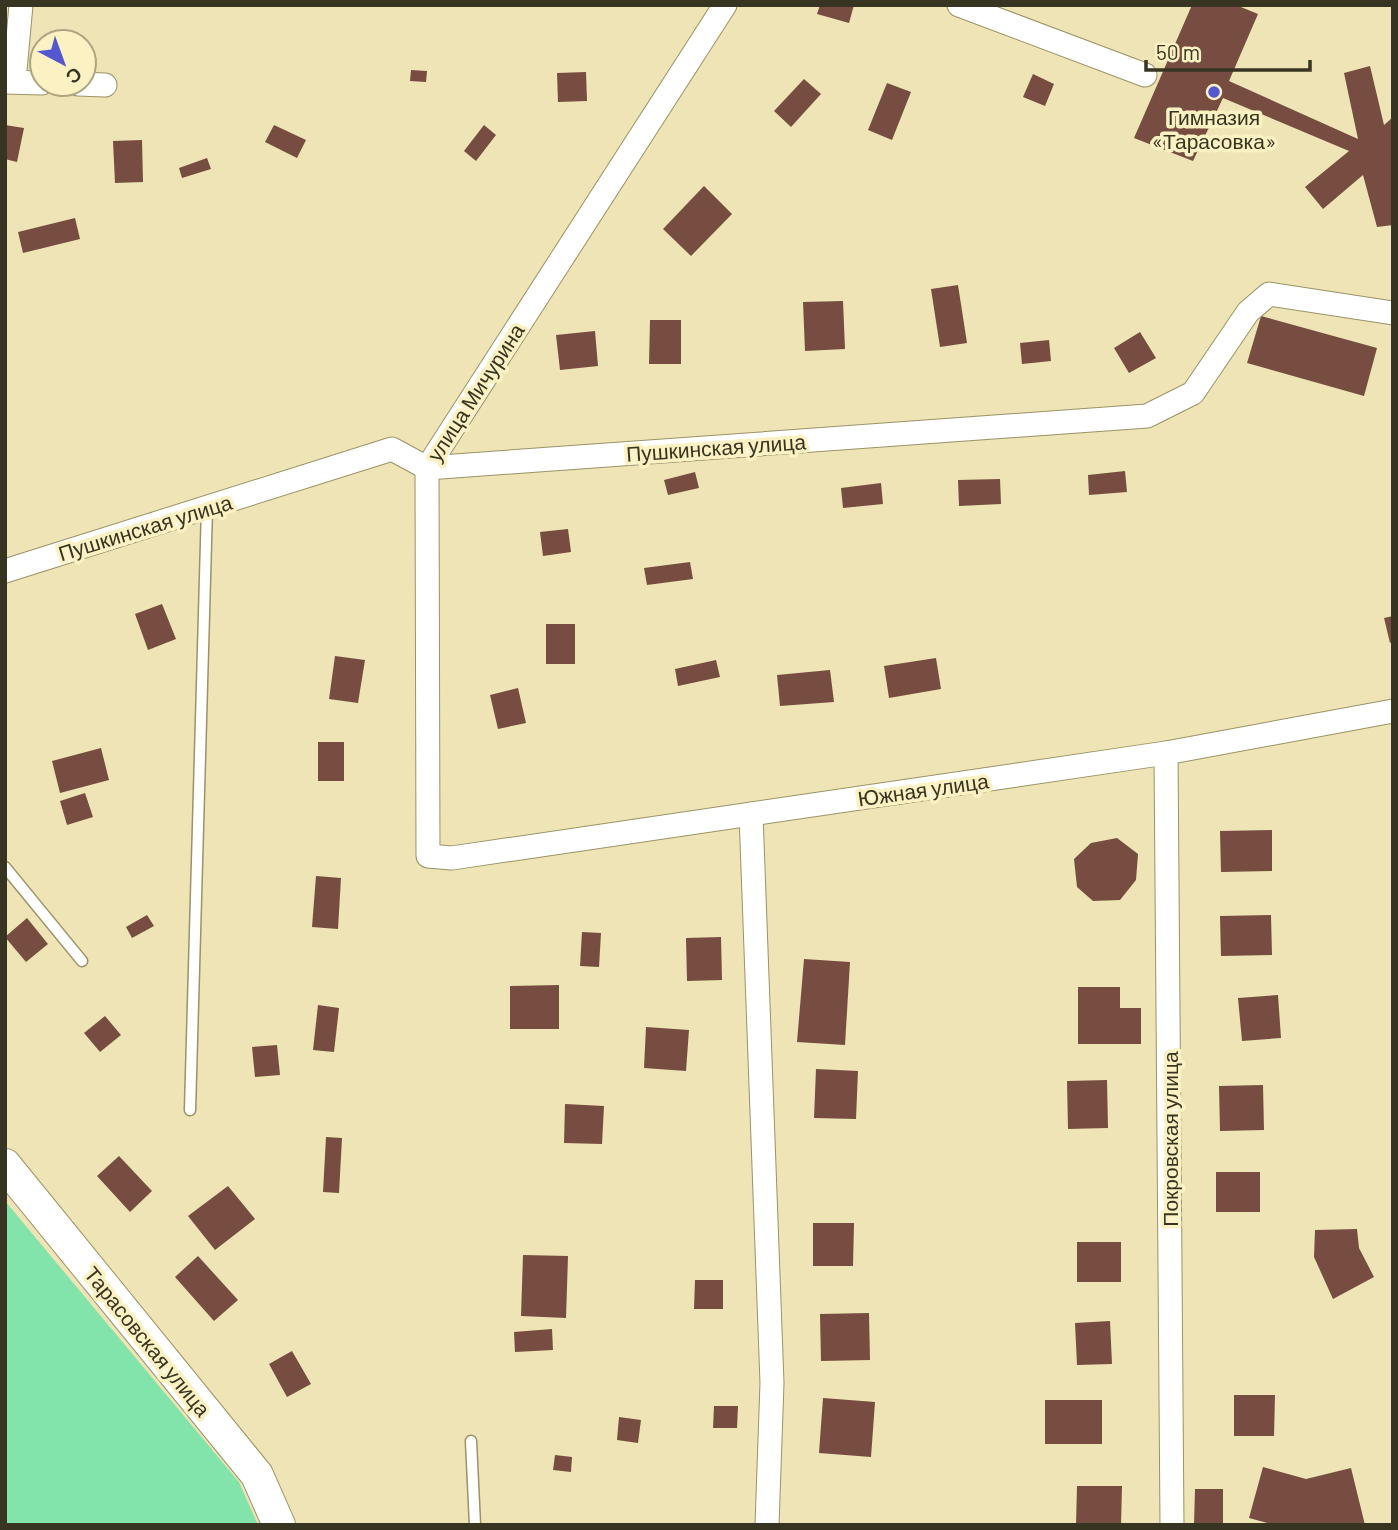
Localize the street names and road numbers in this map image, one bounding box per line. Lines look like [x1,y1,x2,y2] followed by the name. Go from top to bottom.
[421,318,529,466] street label: улица Мичурина
[625,428,807,466] street label: Пушкинская улица
[55,489,235,565] street label: Пушкинская улица
[856,767,990,811] street label: Южная улица
[1157,1051,1182,1227] street label: Покровская улица
[80,1261,216,1421] street label: Тарасовская улица

